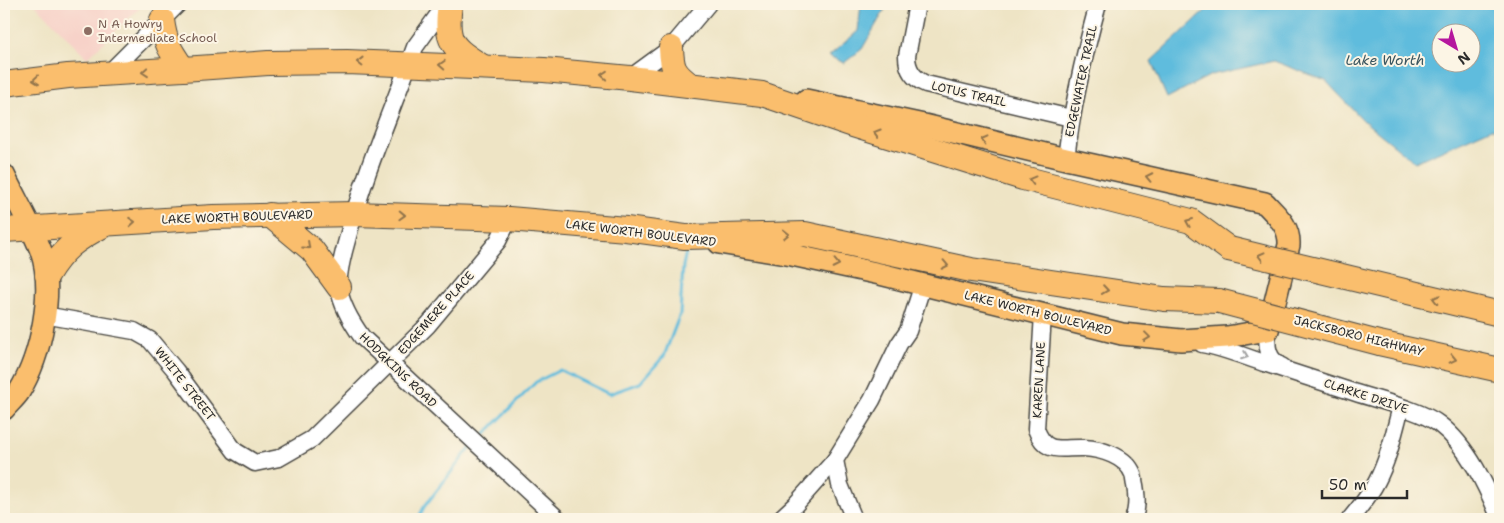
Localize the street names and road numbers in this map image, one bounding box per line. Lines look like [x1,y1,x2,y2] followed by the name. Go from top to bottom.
[1061,23,1101,138] street label: EDGEWATER TRAIL
[930,78,1009,111] street label: LOTUS TRAIL
[161,206,313,228] street label: LAKE WORTH BOULEVARD
[565,216,717,250] street label: LAKE WORTH BOULEVARD
[394,268,478,358] street label: EDGEMERE PLACE
[963,287,1113,339] street label: LAKE WORTH BOULEVARD
[1292,312,1426,360] street label: JACKSBORO HIGHWAY
[356,329,440,411] street label: HODGKINS ROAD
[1029,341,1049,419] street label: KAREN LANE
[151,344,219,425] street label: WHITE STREET
[1322,375,1410,417] street label: CLARKE DRIVE

